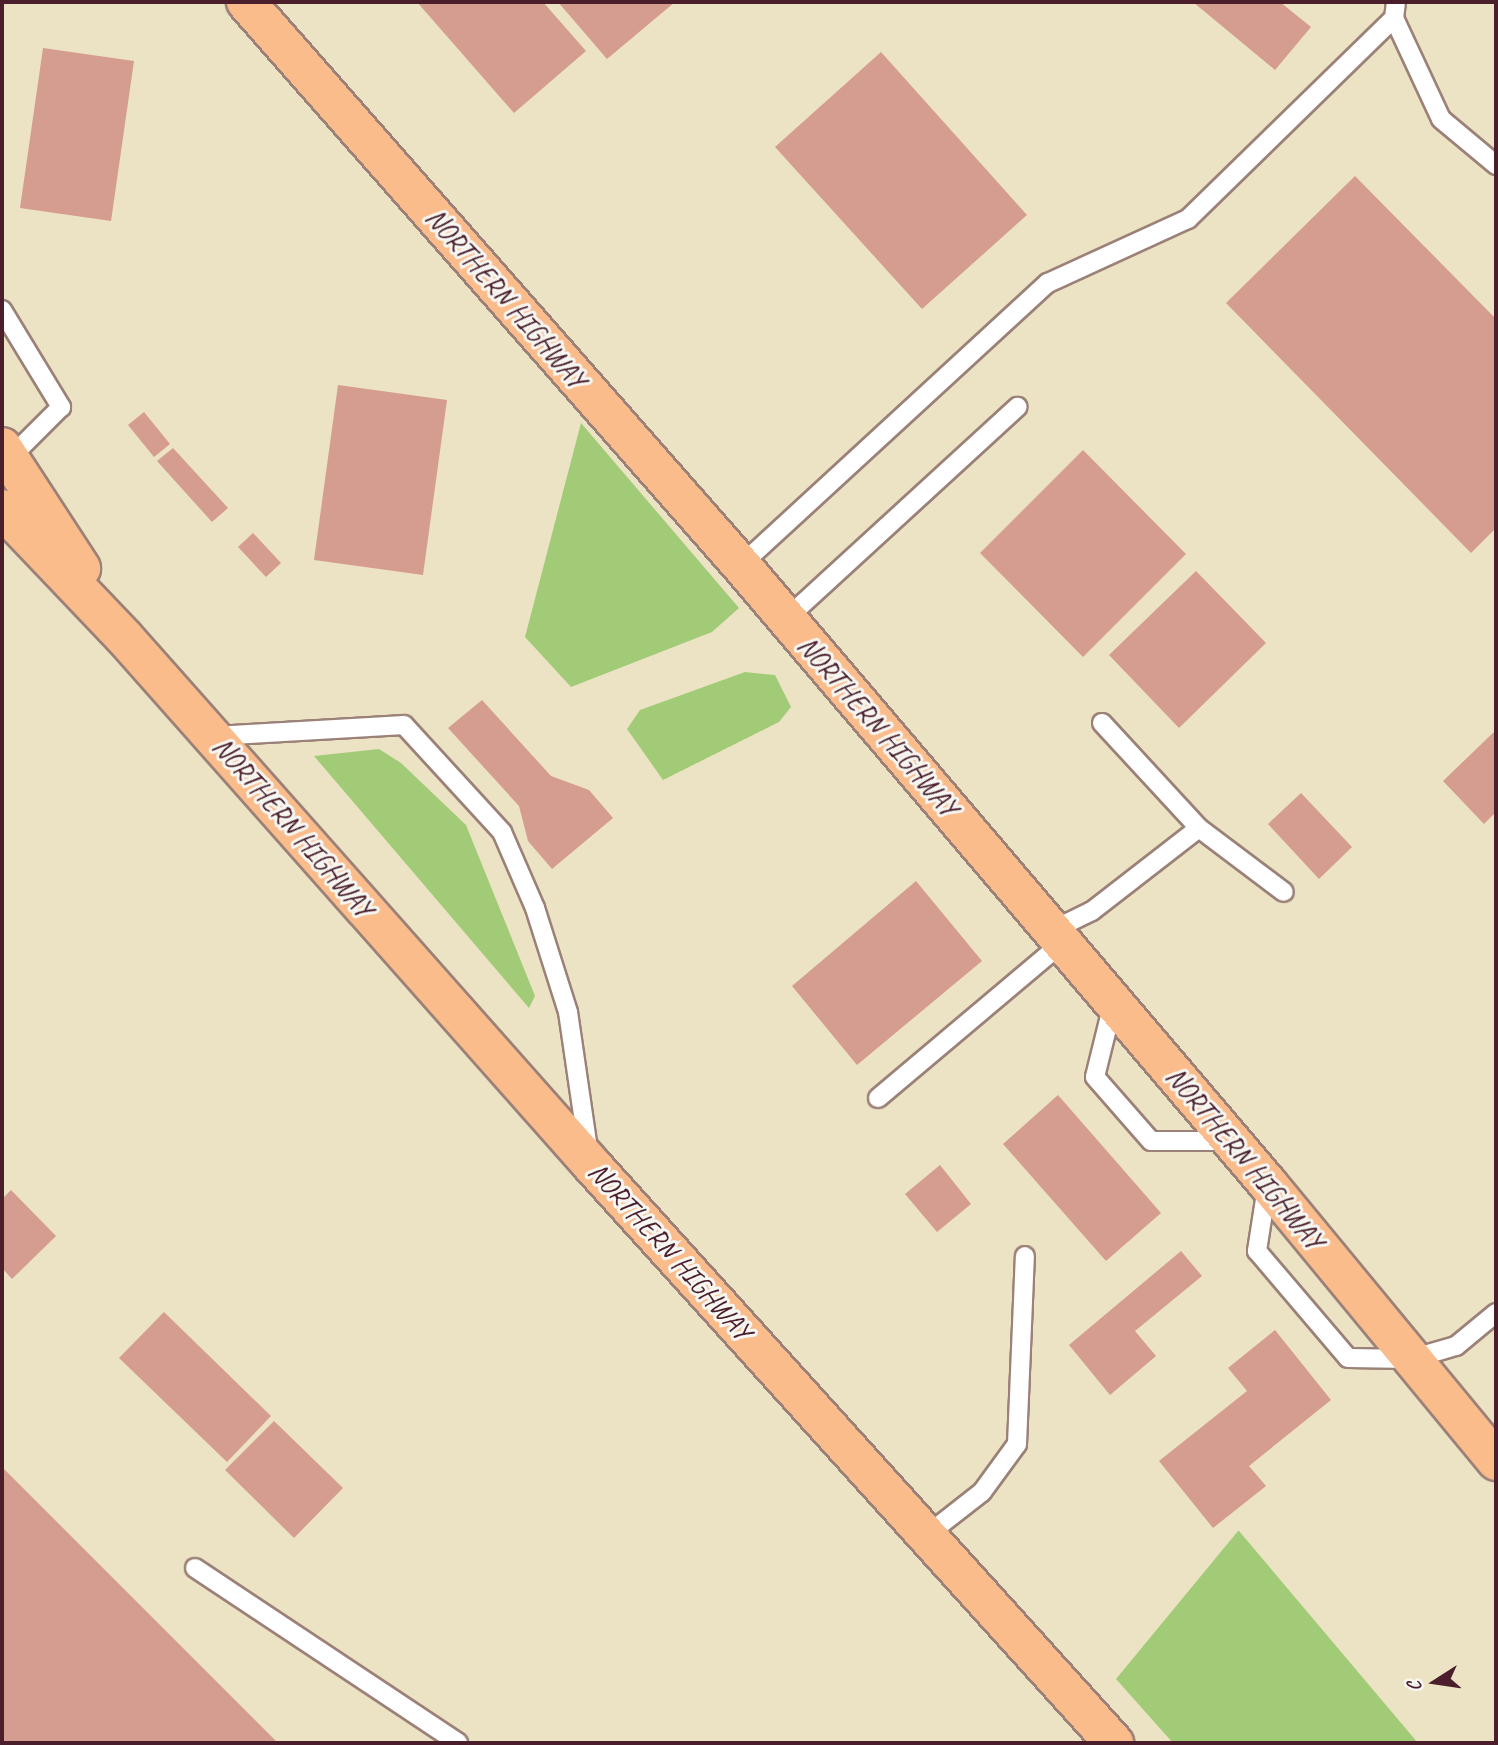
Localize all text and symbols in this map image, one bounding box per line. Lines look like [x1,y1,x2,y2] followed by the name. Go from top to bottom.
[418,201,594,395] street label: NORTHERN HIGHWAY
[790,629,966,823] street label: NORTHERN HIGHWAY
[205,730,381,924] street label: NORTHERN HIGHWAY
[1159,1060,1331,1256] street label: NORTHERN HIGHWAY
[581,1155,759,1347] street label: NORTHERN HIGHWAY
[1400,1647,1470,1717] north arrow
[1402,1679,1427,1693] text: С

